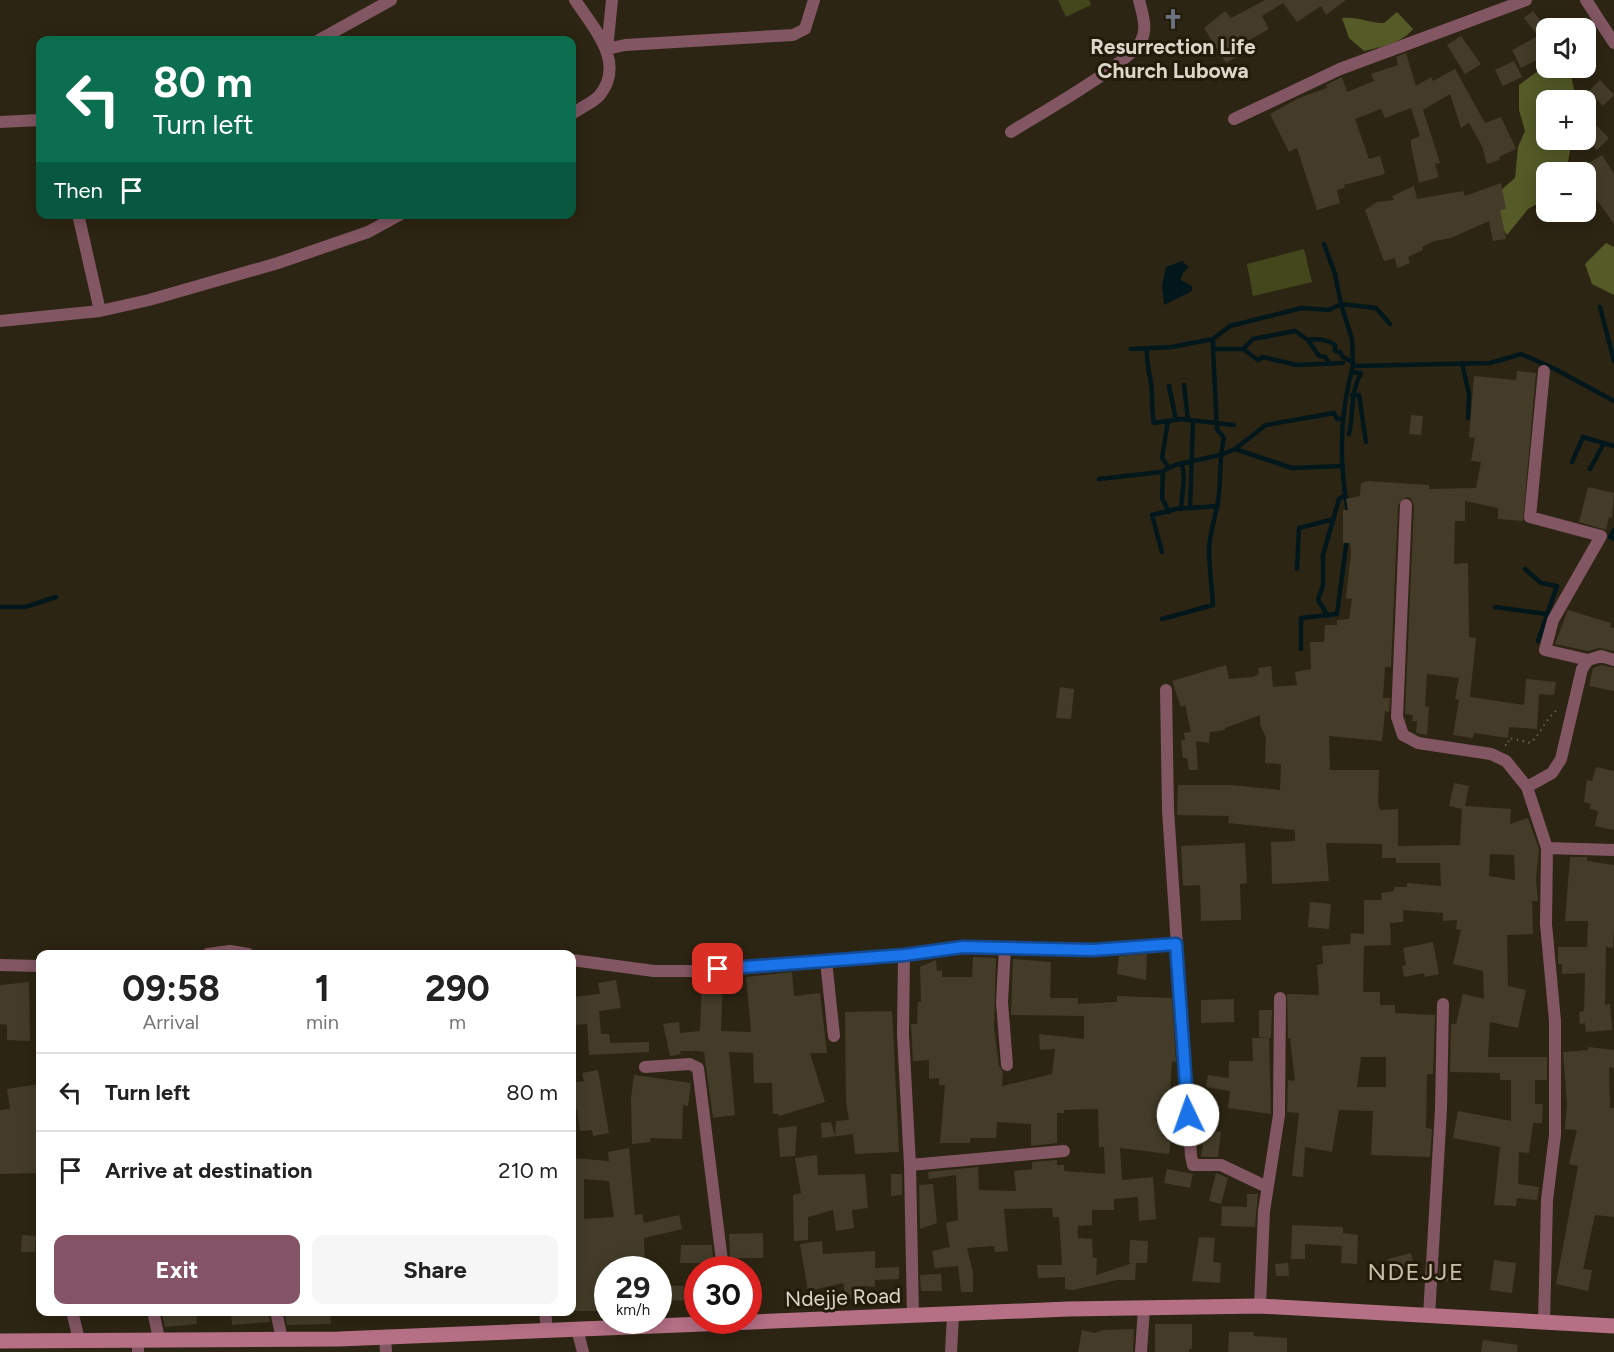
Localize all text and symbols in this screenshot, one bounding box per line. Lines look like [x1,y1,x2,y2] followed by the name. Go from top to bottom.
[1161,7,1185,31] church icon: Resurrection Life Church Lubowa
[1536,18,1596,222] map controls
[1536,18,1596,78] button: sound
[1090,34,1256,83] place label: Resurrection Life Church Lubowa
[153,57,253,108] text: 80 m
[54,60,132,138] icon: left
[1536,90,1596,150] button: +
[153,108,253,141] text: Turn left
[1536,162,1596,222] button: −
[115,174,148,207] icon: arrive
[54,177,103,204] text: Then
[692,943,743,994] pin
[701,952,734,985] icon: arrive
[122,967,220,1010] text: 09:58
[315,967,330,1010] text: 1
[425,967,490,1010] text: 290
[143,1010,199,1034] text: Arrival
[306,1010,339,1034] text: min
[449,1010,466,1034] text: m
[54,1076,87,1109] icon: left
[105,1079,191,1106] text: Turn left
[506,1079,558,1106] text: 80 m
[1156,1083,1220,1147] position arrow
[54,1154,87,1187] icon: arrive
[105,1157,313,1184] text: Arrive at destination
[498,1157,558,1184] text: 210 m
[54,1235,300,1304] button: Exit
[312,1235,558,1304] button: Share
[684,1256,762,1334] speed limit sign: 30
[1367,1257,1465,1286] district label: NDEJJE
[616,1269,650,1306] text: 29
[784,1282,902,1312] street label: Ndejje Road
[616,1301,650,1319] text: km/h

